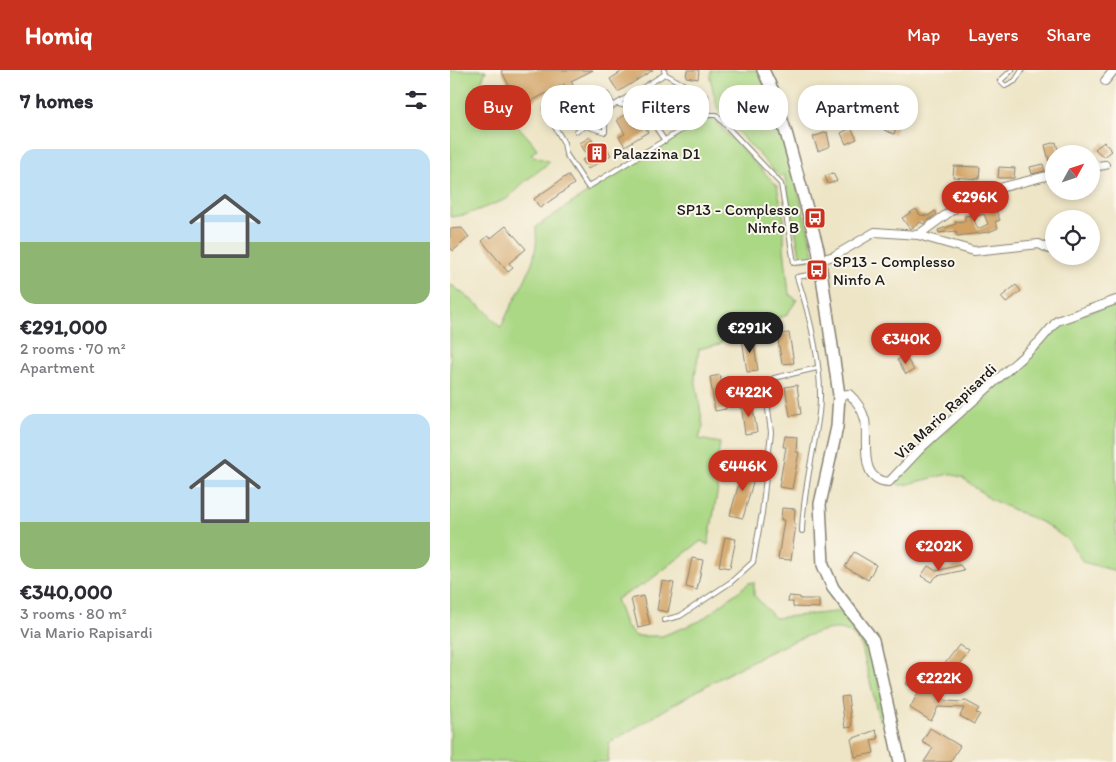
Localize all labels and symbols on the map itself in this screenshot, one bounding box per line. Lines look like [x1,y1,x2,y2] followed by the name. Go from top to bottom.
[585,141,609,165] building icon: Palazzina D1
[613,144,701,163] place label: Palazzina D1
[1045,145,1100,200] north arrow
[940,180,1010,223] pin: €296K
[677,200,799,237] place label: SP13 - Complesso Ninfo B
[803,206,827,230] bus stop icon: SP13 - Complesso Ninfo B
[833,252,955,289] place label: SP13 - Complesso Ninfo A
[805,258,829,282] bus stop icon: SP13 - Complesso Ninfo A
[715,312,785,354] pin: €291K
[871,322,941,365] pin: €340K
[890,359,1000,464] street label: Via Mario Rapisardi
[714,376,784,418] pin: €422K
[708,450,778,492] pin: €446K
[904,530,974,572] pin: €202K
[904,662,974,704] pin: €222K

